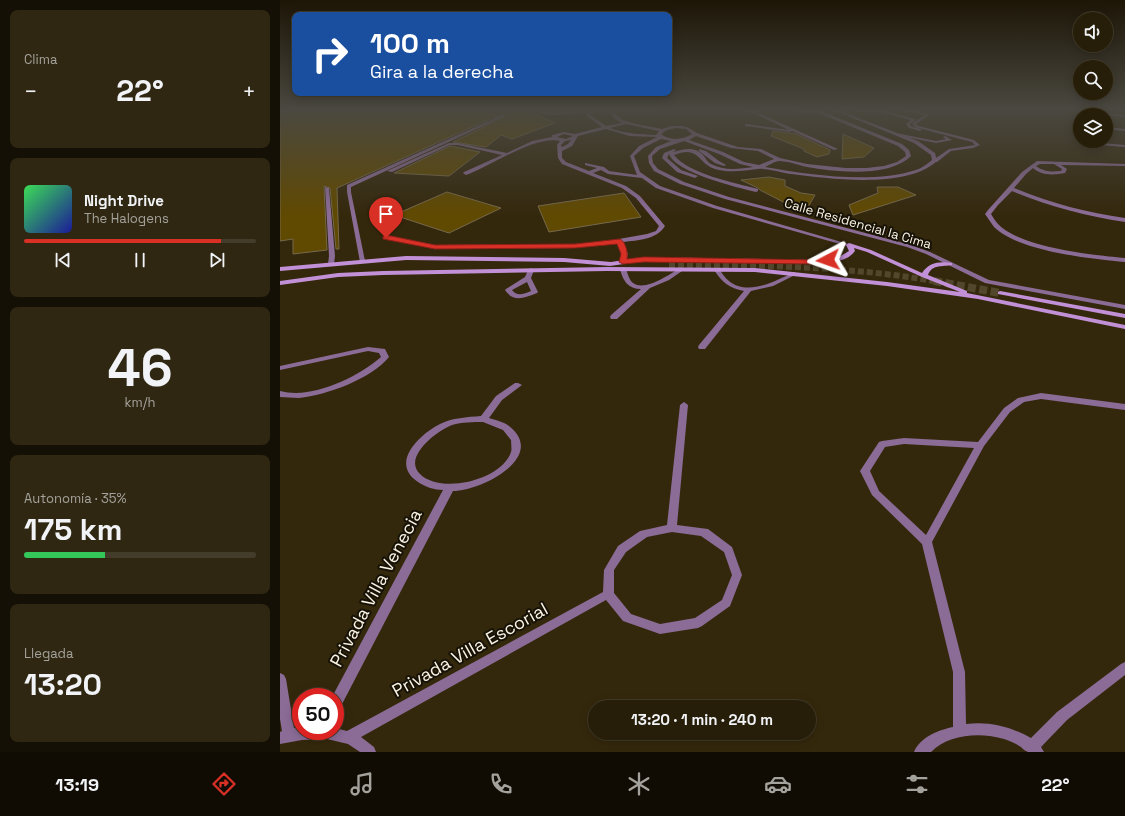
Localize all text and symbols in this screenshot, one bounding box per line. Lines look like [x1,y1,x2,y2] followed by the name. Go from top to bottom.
[1073,12,1113,148] map controls
[1073,12,1113,52] button: sound
[370,25,450,61] text: 100 m
[304,28,356,80] icon: right
[24,51,57,68] text: Clima
[370,60,514,83] text: Gira a la derecha
[1073,60,1113,100] button: search
[116,71,164,110] text: 22°
[24,77,38,105] text: −
[242,77,256,105] text: +
[1073,108,1113,148] button: layers
[84,191,164,210] text: Night Drive
[782,194,934,253] street label: Calle Residencial la Cima
[369,197,403,238] pin
[375,203,397,225] icon: arrive
[84,210,169,227] text: The Halogens
[807,239,849,281] position arrow
[52,249,74,271] icon: previous
[129,249,151,271] icon: pause
[206,249,228,271] icon: next
[107,335,173,401] text: 46
[125,394,155,411] text: km/h
[24,490,127,507] text: Autonomía · 35%
[324,505,427,671] street label: Privada Villa Venecia
[24,510,122,549] text: 175 km
[388,597,552,702] street label: Privada Villa Escorial
[24,645,73,662] text: Llegada
[24,665,102,704] text: 13:20
[292,688,344,740] speed limit sign: 50
[631,710,773,729] text: 13:20 · 1 min · 240 m
[210,770,238,798] icon: directions
[348,770,376,798] icon: music
[487,770,515,798] icon: phone
[625,770,653,798] icon: climate
[764,770,792,798] icon: car
[903,770,931,798] icon: filters
[55,773,99,796] text: 13:19
[1041,773,1070,796] text: 22°

